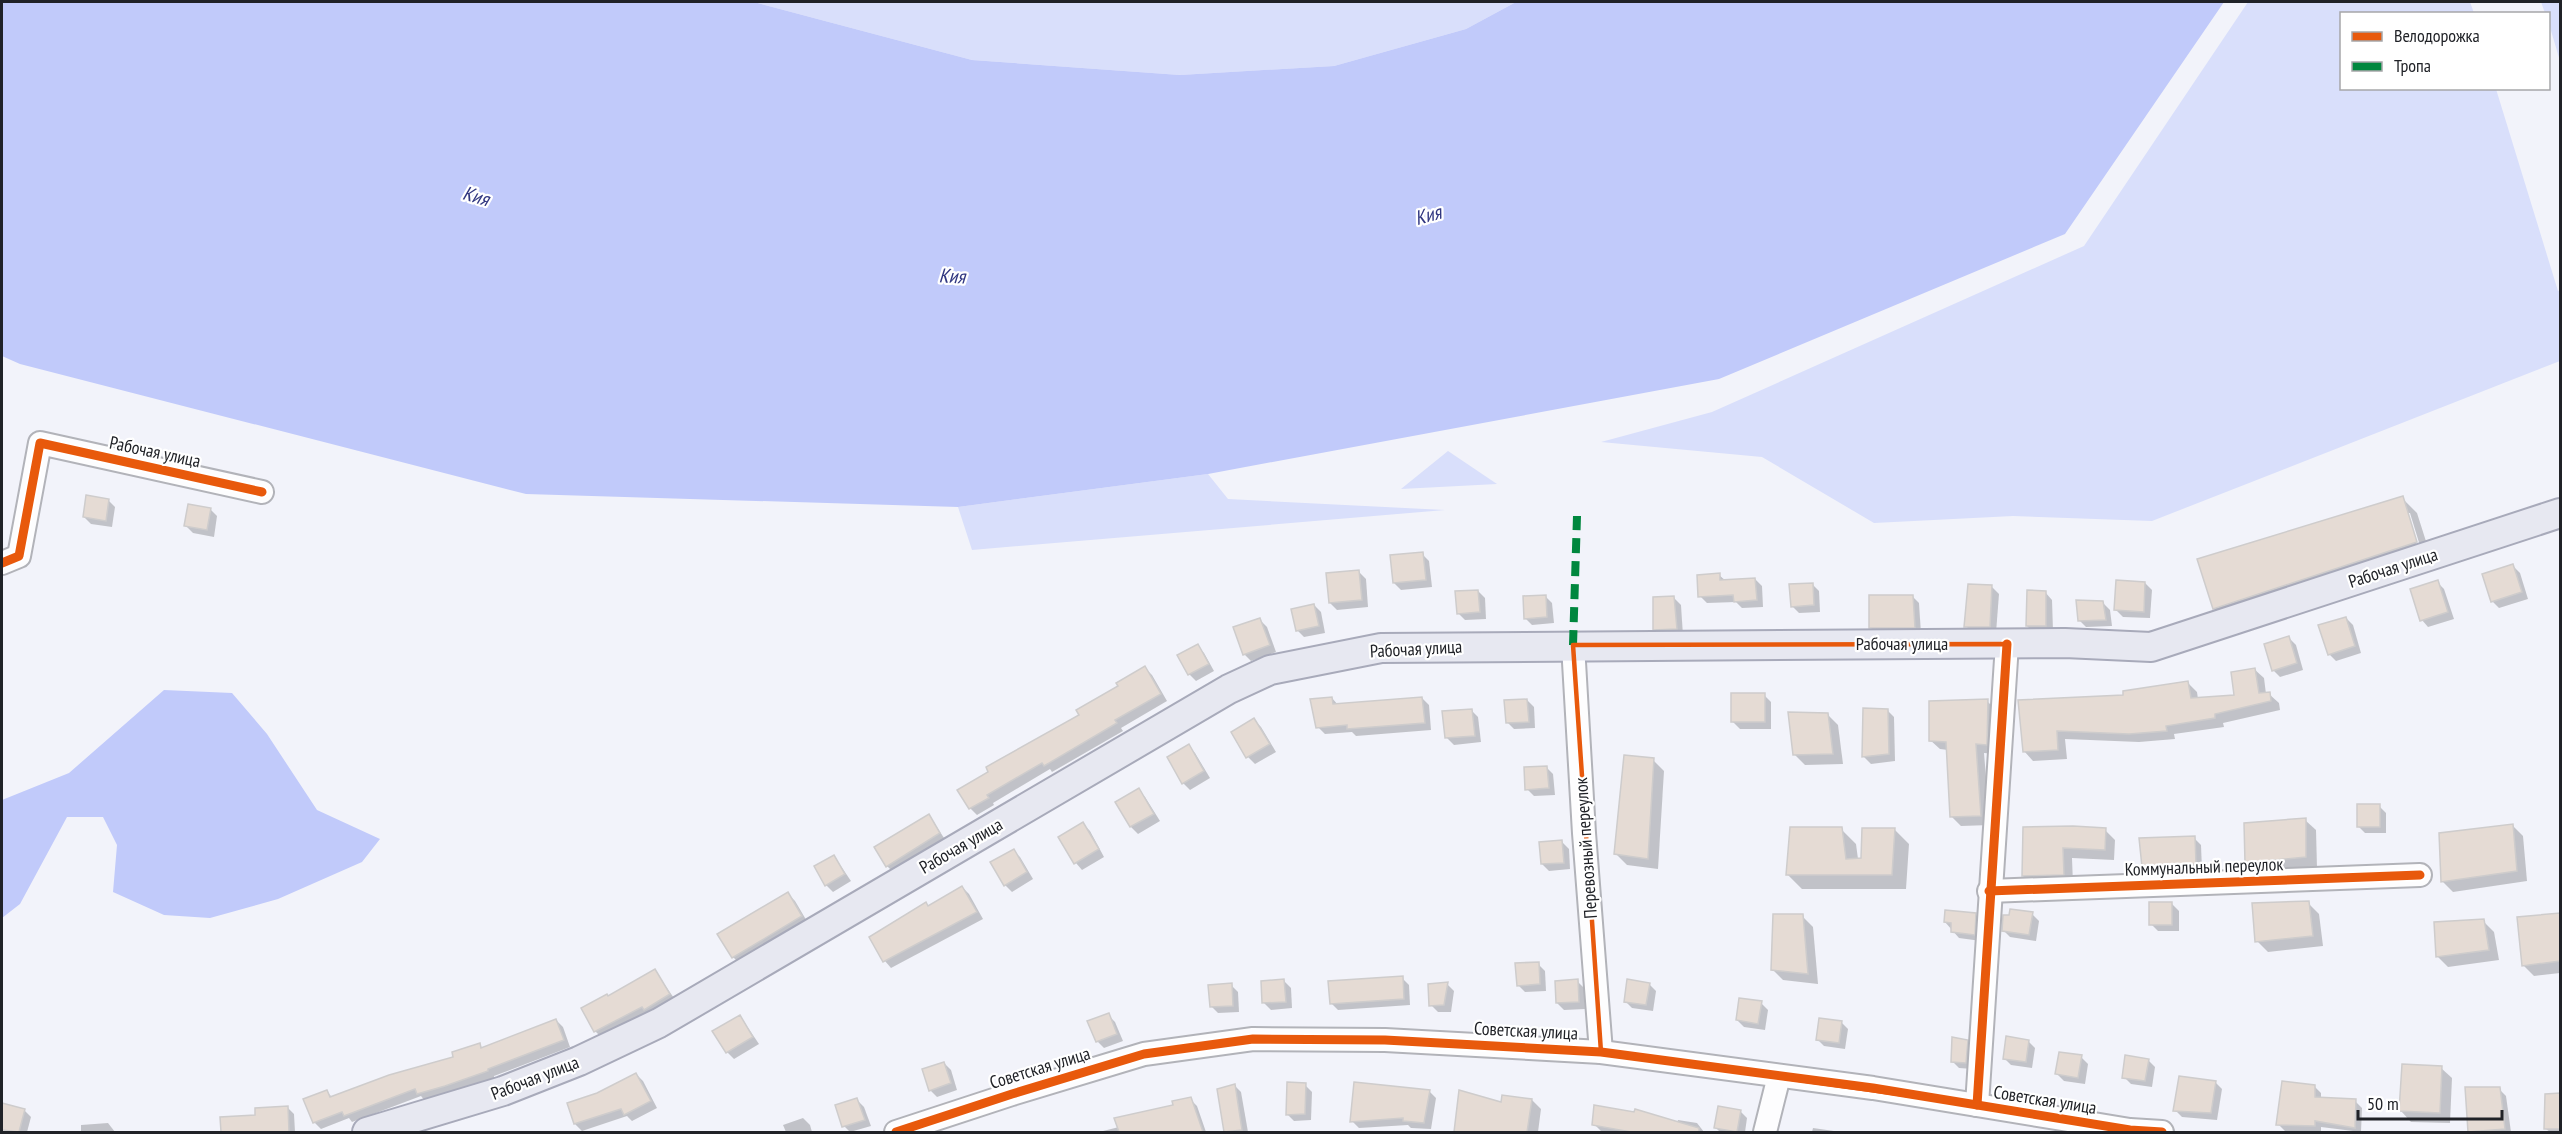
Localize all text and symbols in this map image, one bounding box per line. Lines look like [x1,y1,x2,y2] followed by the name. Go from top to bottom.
[2340,12,2550,90] legend
[2394,24,2480,47] text: Велодорожка
[2394,54,2431,77] text: Тропа
[460,180,494,213] water label: Кия
[1412,198,1446,231] water label: Кия
[938,262,968,290] water label: Кия
[108,431,203,472] street label: Рабочая улица
[2345,542,2440,593] street label: Рабочая улица
[1856,632,1948,655] street label: Рабочая улица
[1369,635,1463,662] street label: Рабочая улица
[1569,777,1602,919] street label: Перевозный переулок
[915,813,1006,879] street label: Рабочая улица
[2124,852,2284,881] street label: Коммунальный переулок
[1474,1016,1579,1045] street label: Советская улица
[987,1041,1093,1094] street label: Советская улица
[488,1050,582,1105] street label: Рабочая улица
[1992,1080,2098,1119] street label: Советская улица
[2358,1083,2502,1121] scale bar
[2367,1092,2399,1115] text: 50 m

